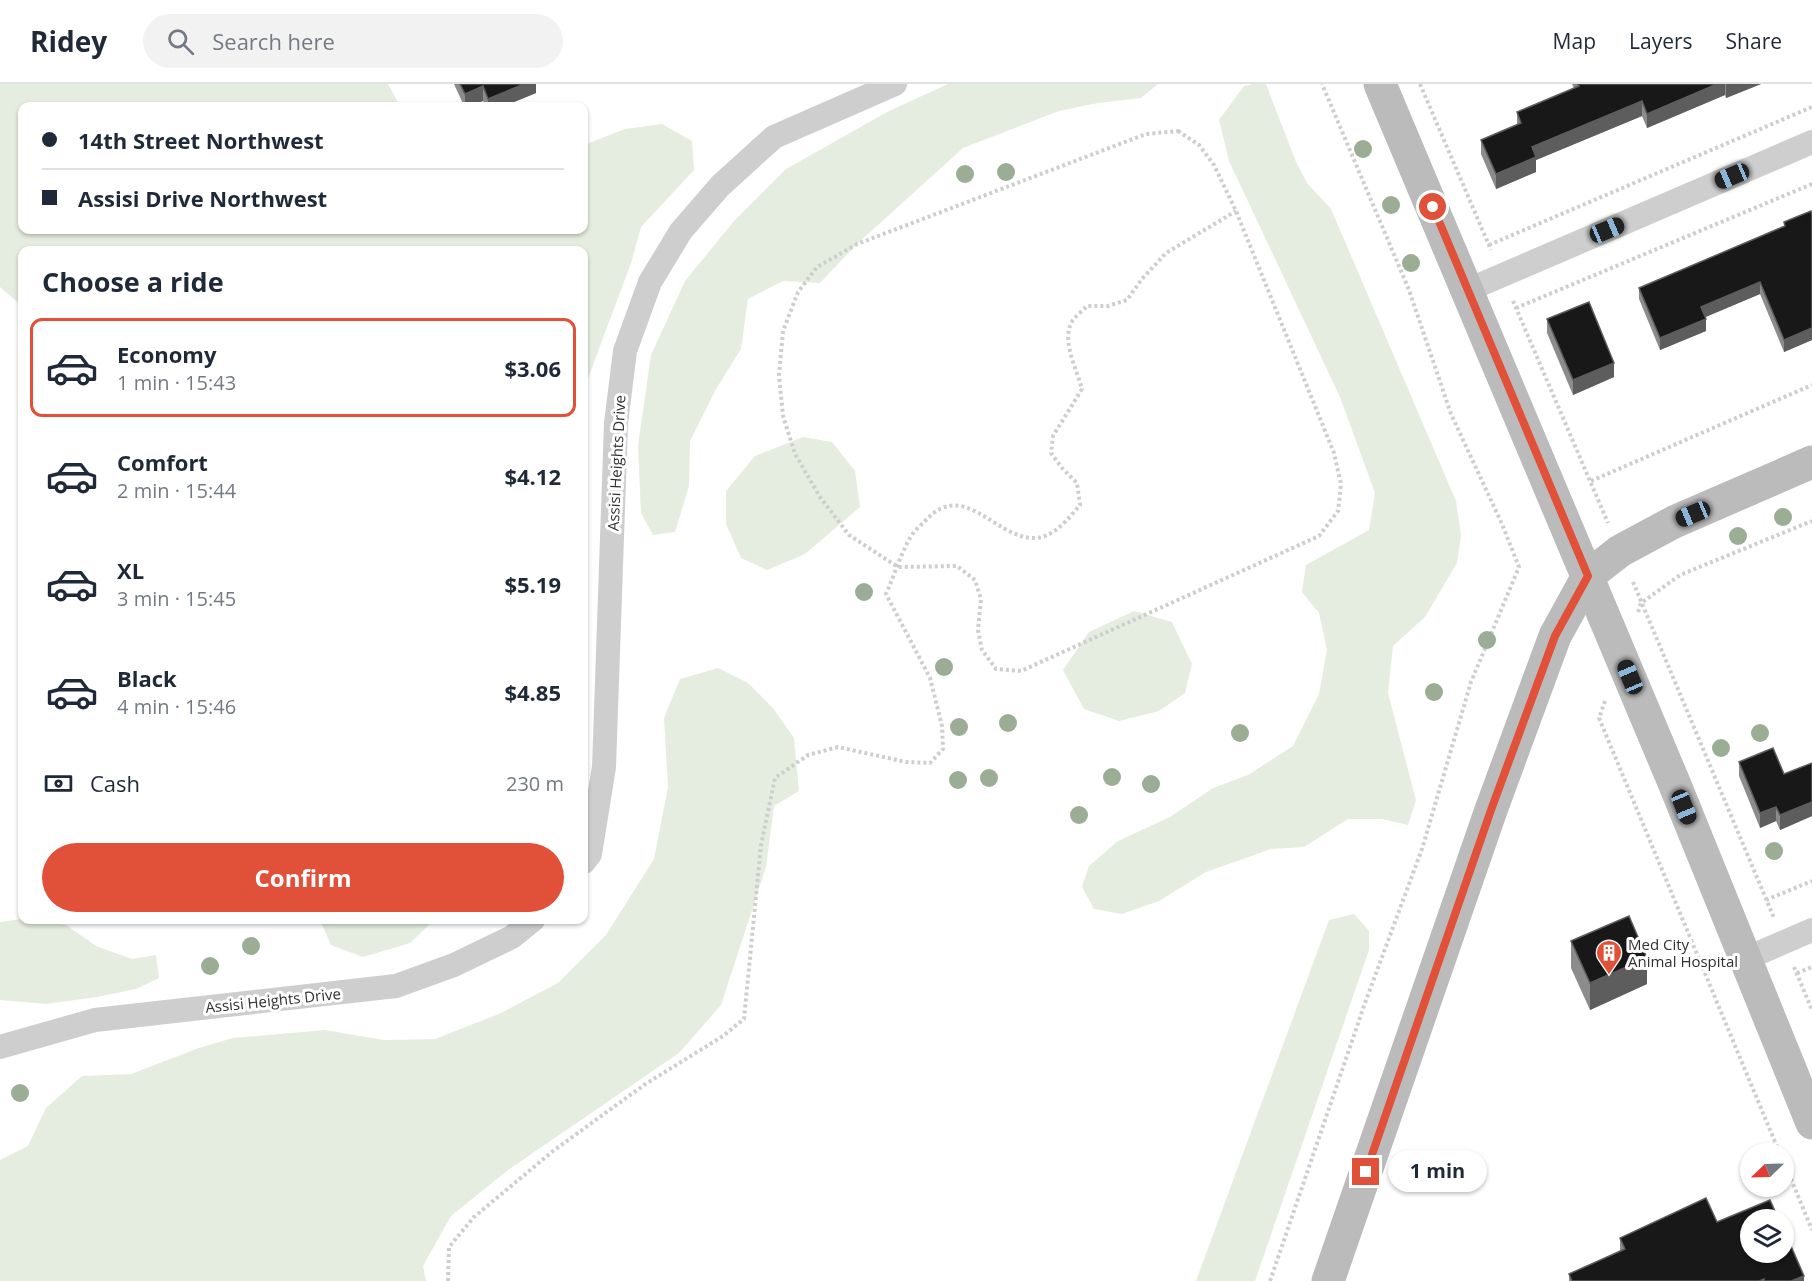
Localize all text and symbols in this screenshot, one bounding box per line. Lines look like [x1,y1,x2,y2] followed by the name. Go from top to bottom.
[143,14,563,68] search box
[30,22,107,60] text: Ridey
[164,25,197,58] icon: search
[212,26,335,56] text: Search here
[1553,27,1596,55] text: Map
[1629,27,1693,55] text: Layers
[1726,27,1782,55] text: Share
[78,125,324,155] text: 14th Street Northwest
[1712,161,1752,191] car
[78,183,327,213] text: Assisi Drive Northwest
[1419,193,1446,220] route start
[1587,215,1627,245] car
[42,263,224,300] text: Choose a ride
[117,339,216,369] text: Economy
[45,341,99,395] icon: car
[504,353,561,383] text: $3.06
[117,369,236,396] text: 1 min · 15:43
[602,395,630,531] street label: Assisi Heights Drive
[117,447,208,477] text: Comfort
[45,449,99,503] icon: car
[504,461,561,491] text: $4.12
[117,477,236,504] text: 2 min · 15:44
[1673,499,1713,529] car
[117,555,144,585] text: XL
[45,557,99,611] icon: car
[504,569,561,599] text: $5.19
[117,585,236,612] text: 3 min · 15:45
[1615,657,1645,697] car
[117,663,177,693] text: Black
[45,665,99,719] icon: car
[504,677,561,707] text: $4.85
[117,693,236,720] text: 4 min · 15:46
[42,767,75,800] icon: cash
[90,768,140,798] text: Cash
[506,770,564,797] text: 230 m
[1669,787,1699,827] car
[42,843,564,912] button: Confirm
[1628,934,1738,971] place label: Med City Animal Hospital
[1594,938,1624,976] building icon: Med City Animal Hospital
[204,983,342,1017] street label: Assisi Heights Drive
[1740,1143,1794,1197] north arrow
[1740,1143,1794,1263] map controls
[1387,1151,1486,1193] callout: 1 min
[1410,1157,1465,1184] text: 1 min
[1352,1158,1379,1185] route end
[1740,1209,1794,1263] button: layers

